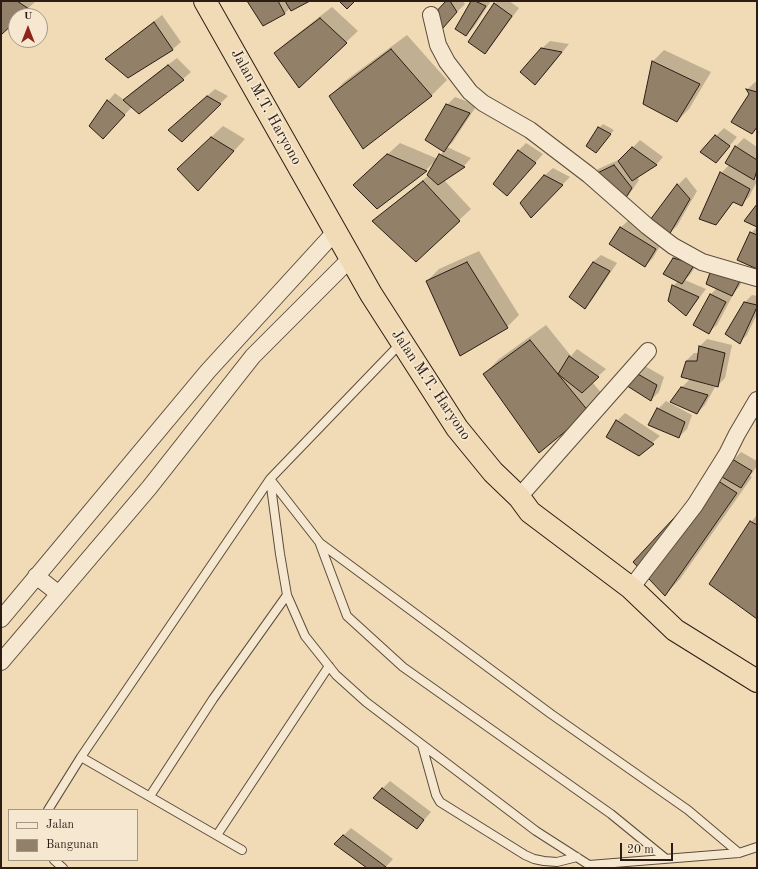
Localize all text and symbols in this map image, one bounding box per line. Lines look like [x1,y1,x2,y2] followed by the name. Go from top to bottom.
[8,8,48,48] north arrow
[24,11,32,22] text: U
[227,46,305,168] street label: Jalan M.T. Haryono
[387,326,475,444] street label: Jalan M.T. Haryono
[8,809,138,861] legend
[46,819,74,831] text: Jalan
[622,835,675,861] scale bar
[46,839,98,851] text: Bangunan
[627,844,654,856] text: 20 m

